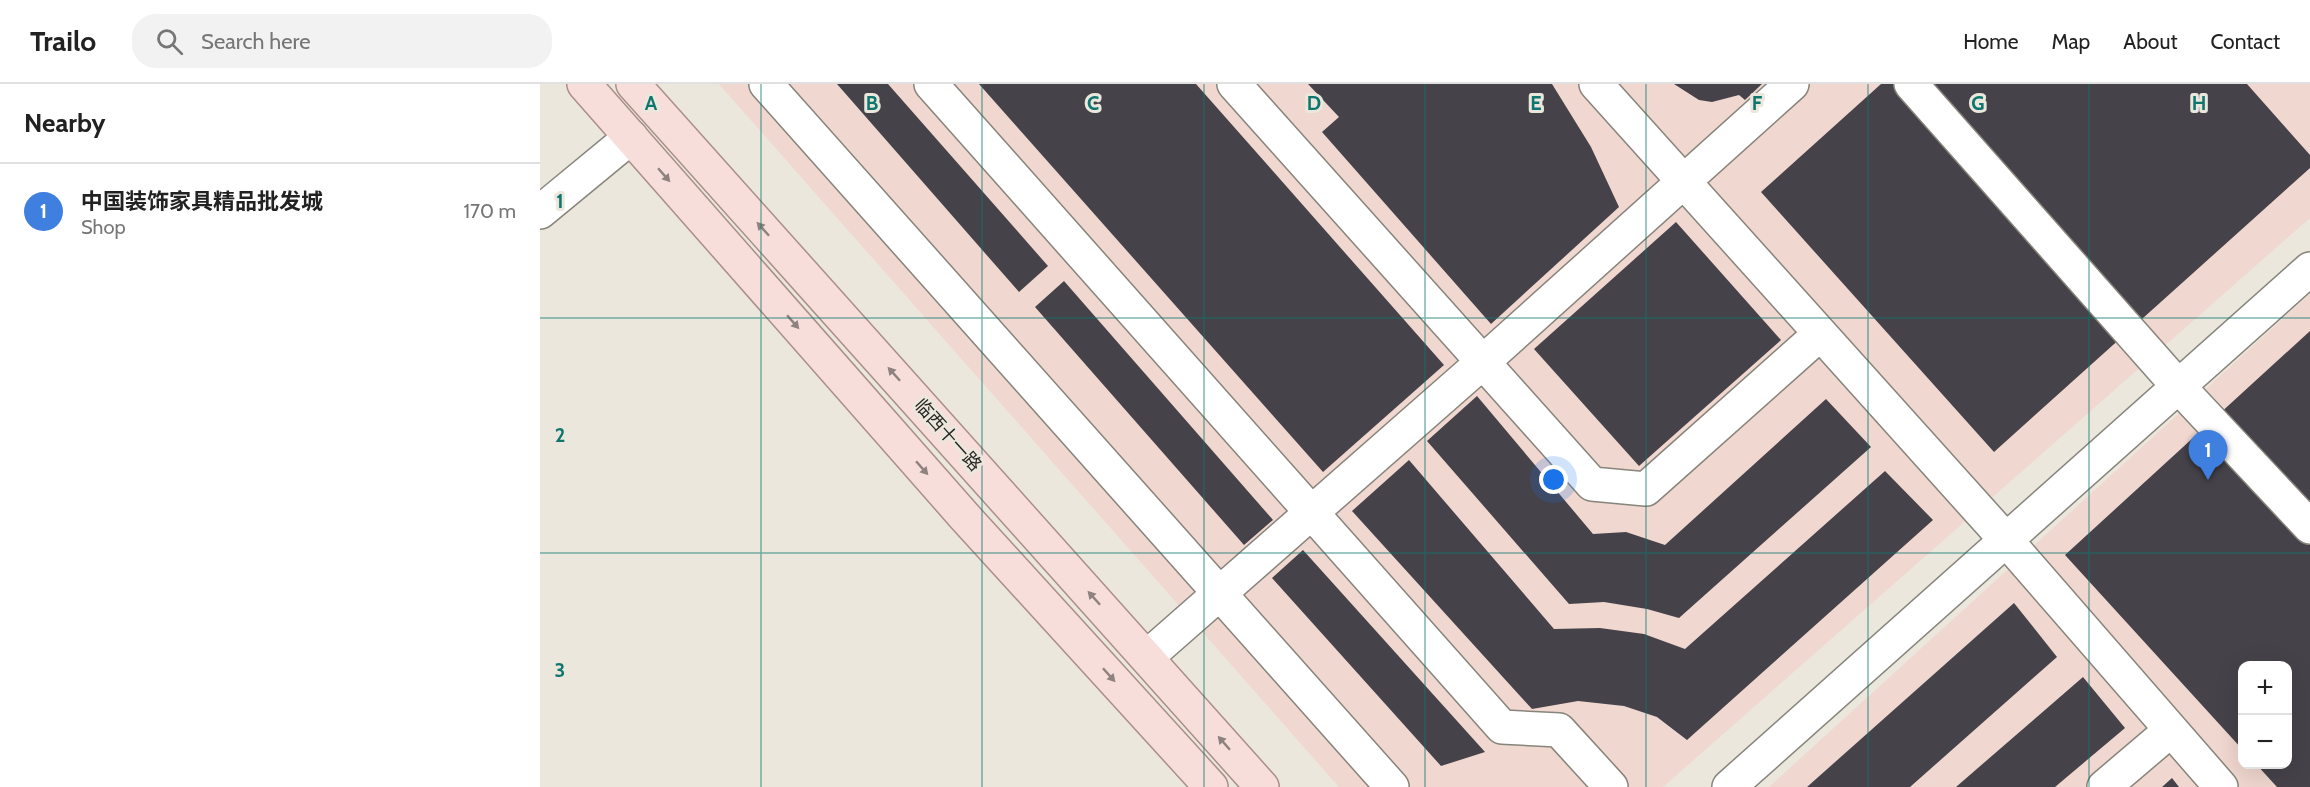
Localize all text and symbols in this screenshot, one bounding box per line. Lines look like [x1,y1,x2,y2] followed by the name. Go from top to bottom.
[132,14,552,68] search box
[30,24,96,58] text: Trailo
[153,25,186,58] icon: search
[201,28,310,55] text: Search here
[1963,29,2019,54] text: Home
[2052,29,2090,54] text: Map
[2123,29,2177,54] text: About
[2210,29,2280,54] text: Contact
[645,91,658,115] text: A
[866,91,878,115] text: B
[1087,91,1099,115] text: C
[1307,91,1321,115] text: D
[1530,91,1542,115] text: E
[1752,91,1763,115] text: F
[1971,91,1985,115] text: G
[2192,91,2206,115] text: H
[24,107,105,139] text: Nearby
[657,167,670,182] one-way arrow
[81,188,323,215] text: 中国装饰家具精品批发城
[556,189,564,213] text: 1
[40,199,47,223] text: 1
[464,199,516,223] text: 170 m
[81,215,126,239] text: Shop
[757,222,770,237] one-way arrow
[786,314,800,329] one-way arrow
[888,367,901,382] one-way arrow
[910,394,986,476] street label: 临西十一路
[555,423,565,447] text: 2
[2188,430,2228,480] pin: 1
[915,460,928,475] one-way arrow
[1539,465,1568,494] your location
[1087,590,1101,605] one-way arrow
[555,658,565,682] text: 3
[2238,661,2292,769] map controls
[2238,661,2292,715] button: +
[1102,667,1115,682] one-way arrow
[2238,715,2292,769] button: −
[1217,735,1230,751] one-way arrow

